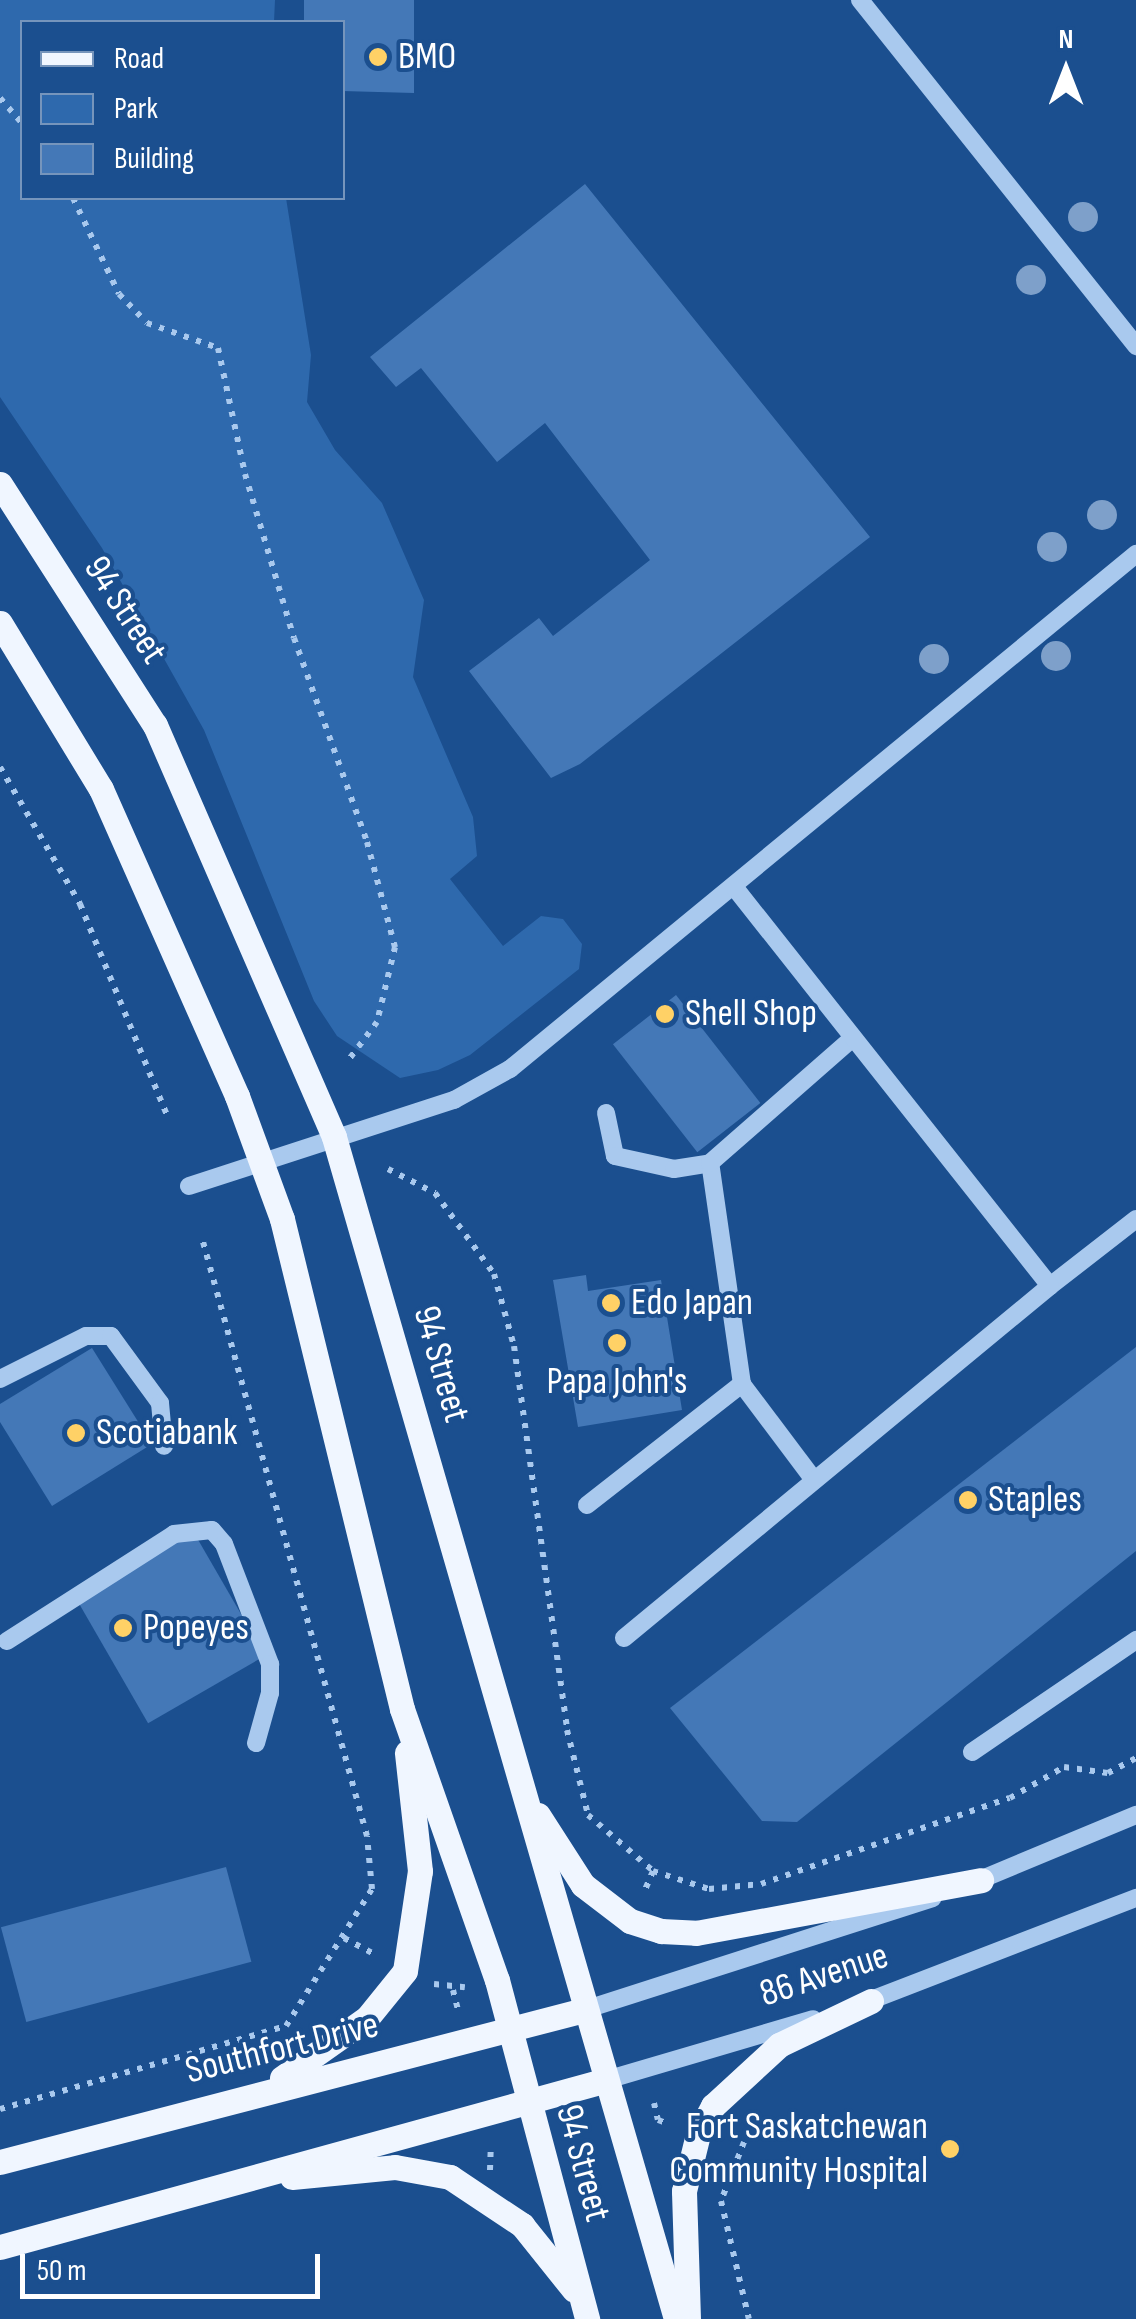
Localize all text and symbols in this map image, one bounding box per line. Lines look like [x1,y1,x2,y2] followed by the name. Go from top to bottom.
[20,20,345,200] legend
[1016,20,1116,120] north arrow
[1059,23,1073,56] text: N
[398,34,456,80] place label: BMO
[114,41,164,77] text: Road
[367,46,389,68] marker: BMO
[114,91,158,127] text: Park
[114,141,194,177] text: Building
[73,548,177,672] street label: 94 Street
[685,991,817,1037] place label: Shell Shop
[654,1003,676,1025] marker: Shell Shop
[631,1280,753,1326] place label: Edo Japan
[600,1292,622,1314] marker: Edo Japan
[403,1301,479,1427] street label: 94 Street
[606,1332,628,1354] marker: Papa John's
[547,1359,687,1405] place label: Papa John's
[96,1410,238,1456] place label: Scotiabank
[65,1422,87,1444] marker: Scotiabank
[988,1477,1082,1523] place label: Staples
[957,1489,979,1511] marker: Staples
[143,1605,249,1651] place label: Popeyes
[112,1617,134,1639] marker: Popeyes
[754,1933,894,2017] street label: 86 Avenue
[181,2002,383,2094] street label: Southfort Drive
[546,2100,620,2226] street label: 94 Street
[669,2104,928,2194] place label: Fort Saskatchewan Community Hospital
[937,2136,963,2162] marker: Fort Saskatchewan Community Hospital
[25,2234,325,2296] scale bar
[37,2253,86,2289] text: 50 m

